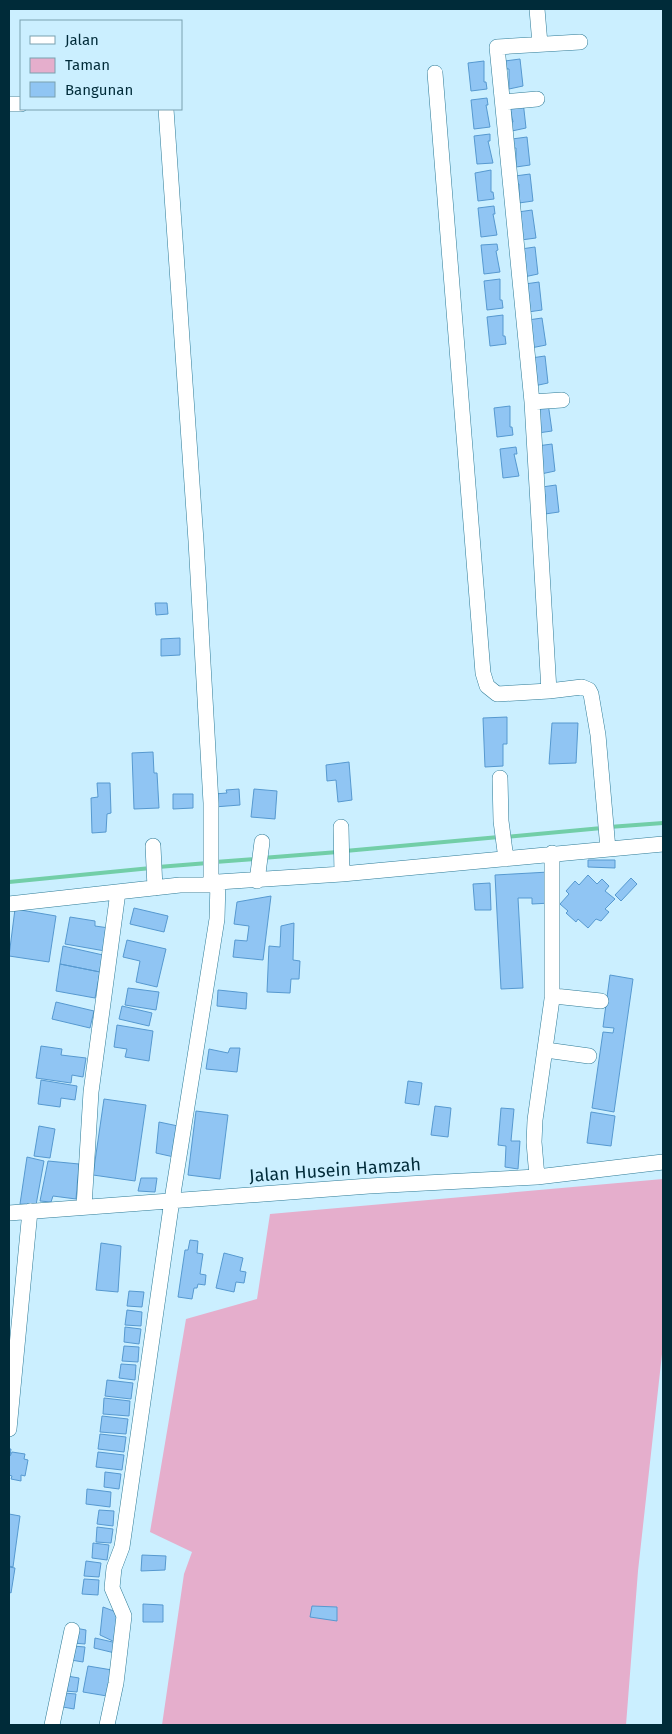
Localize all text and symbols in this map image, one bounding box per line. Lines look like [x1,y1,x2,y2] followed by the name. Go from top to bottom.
[20,20,182,110] legend
[65,31,99,49] text: Jalan
[65,56,110,74] text: Taman
[65,81,133,99] text: Bangunan
[248,1153,422,1187] street label: Jalan Husein Hamzah

